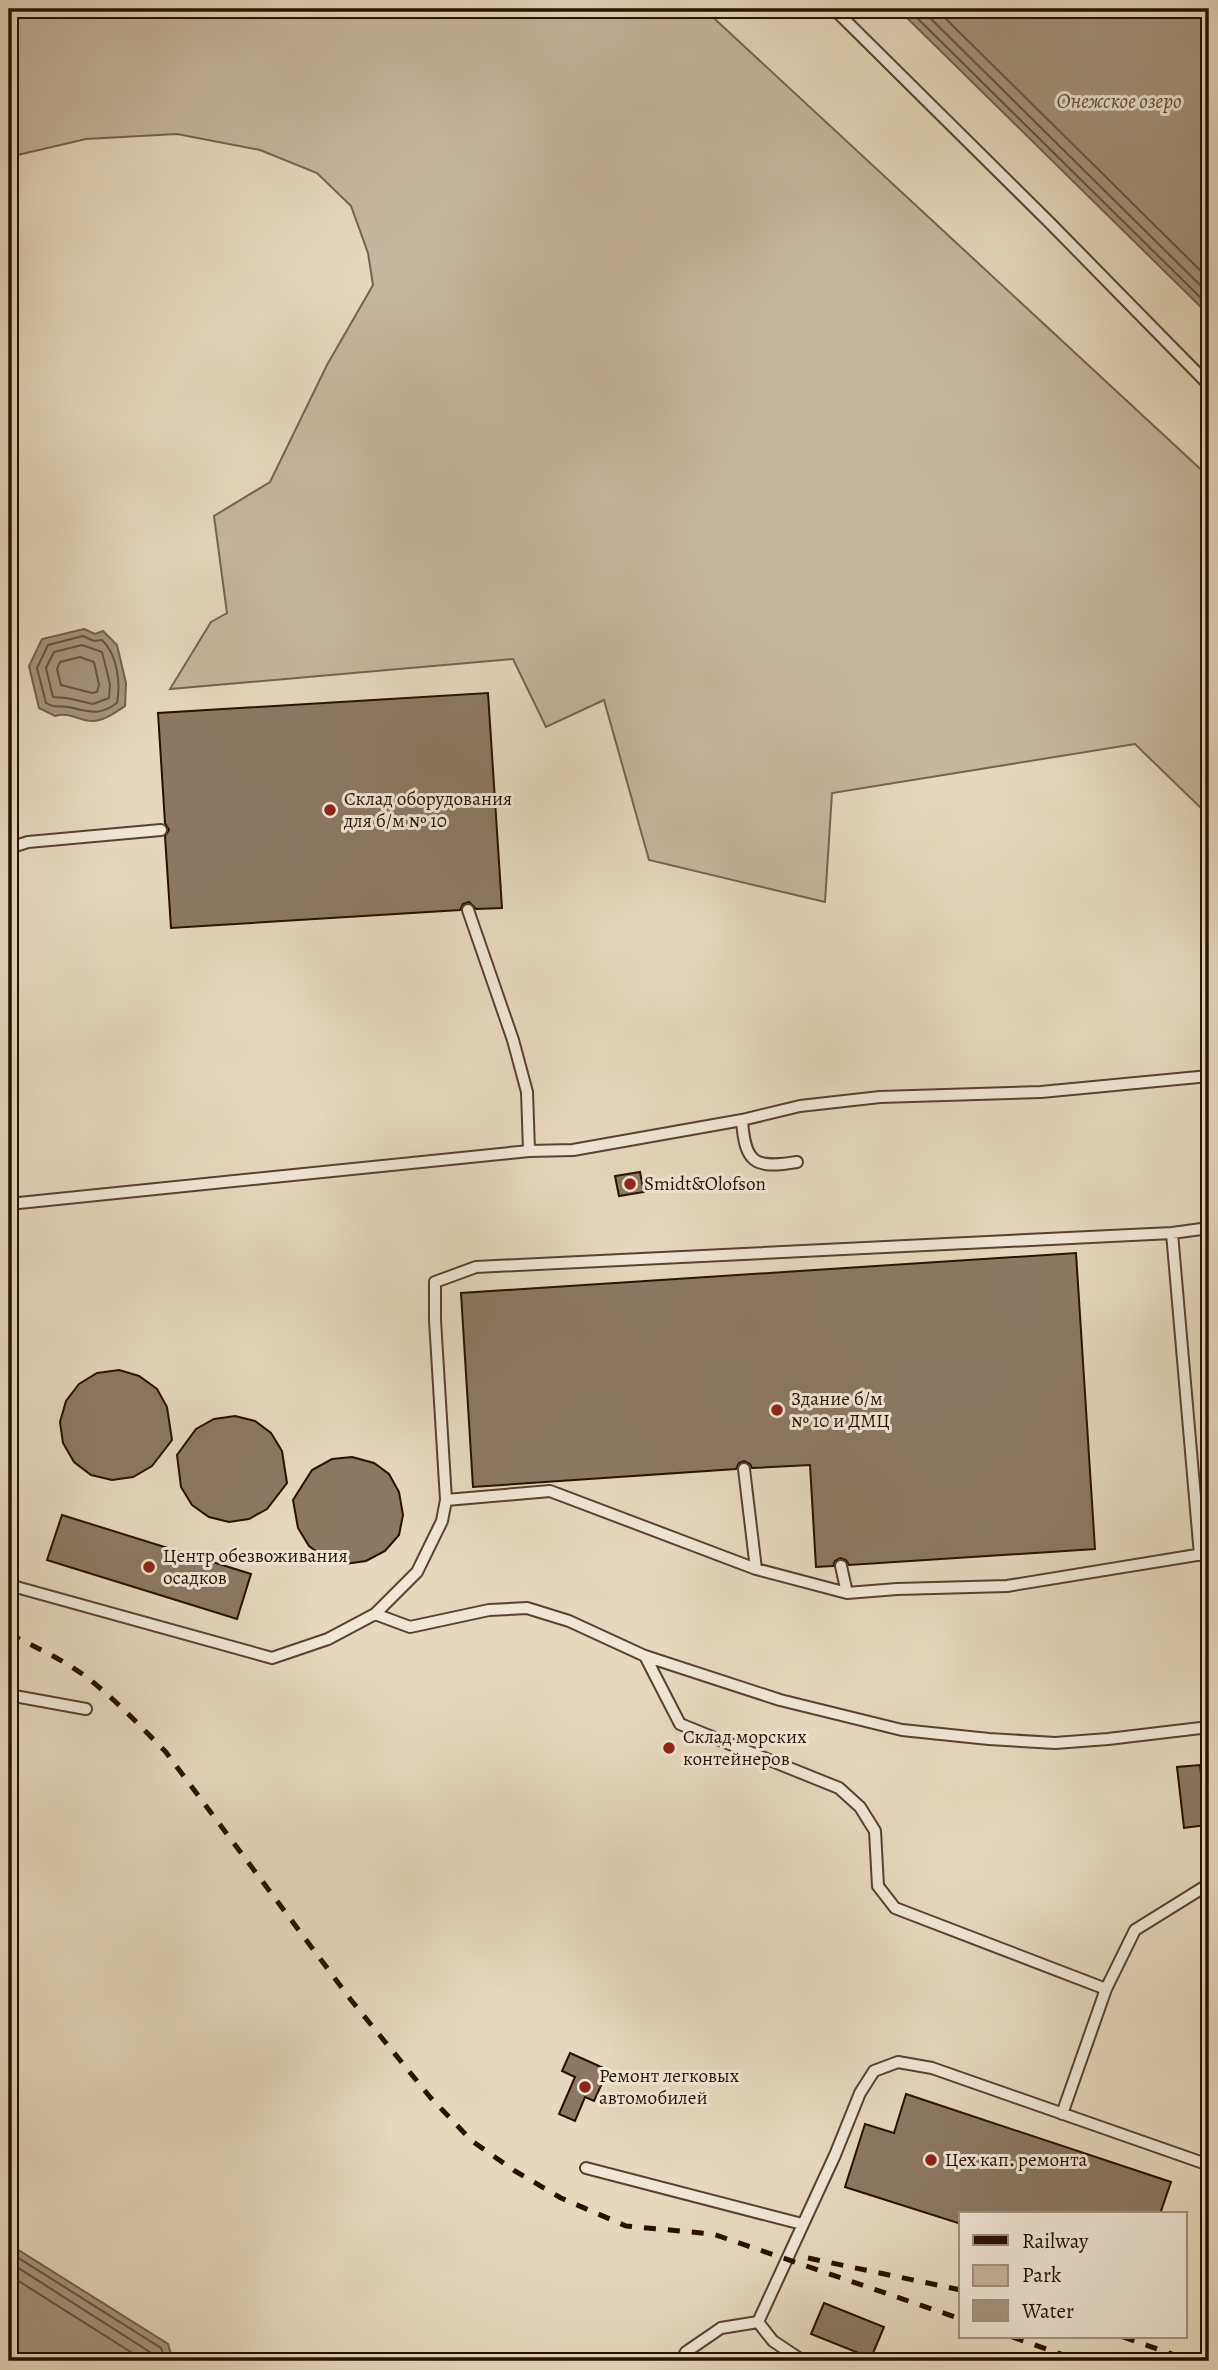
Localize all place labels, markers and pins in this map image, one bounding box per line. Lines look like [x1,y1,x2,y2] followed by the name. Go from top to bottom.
[343,786,512,834] place label: Склад оборудования для б/м № 10
[322,802,338,818] marker: Склад оборудования для б/м № 10
[644,1171,766,1197] place label: Smidt&Olofson
[622,1176,638,1192] marker: Smidt&Olofson
[791,1386,890,1434] place label: Здание б/м № 10 и ДМЦ
[769,1402,785,1418] marker: Здание б/м № 10 и ДМЦ
[163,1543,348,1591] place label: Центр обезвоживания осадков
[141,1559,157,1575] marker: Центр обезвоживания осадков
[683,1724,807,1772] place label: Склад морских контейнеров
[661,1740,677,1756] marker: Склад морских контейнеров
[599,2063,740,2111] place label: Ремонт легковых автомобилей
[577,2079,593,2095] marker: Ремонт легковых автомобилей
[945,2147,1088,2173] place label: Цех кап. ремонта
[923,2152,939,2168] marker: Цех кап. ремонта

